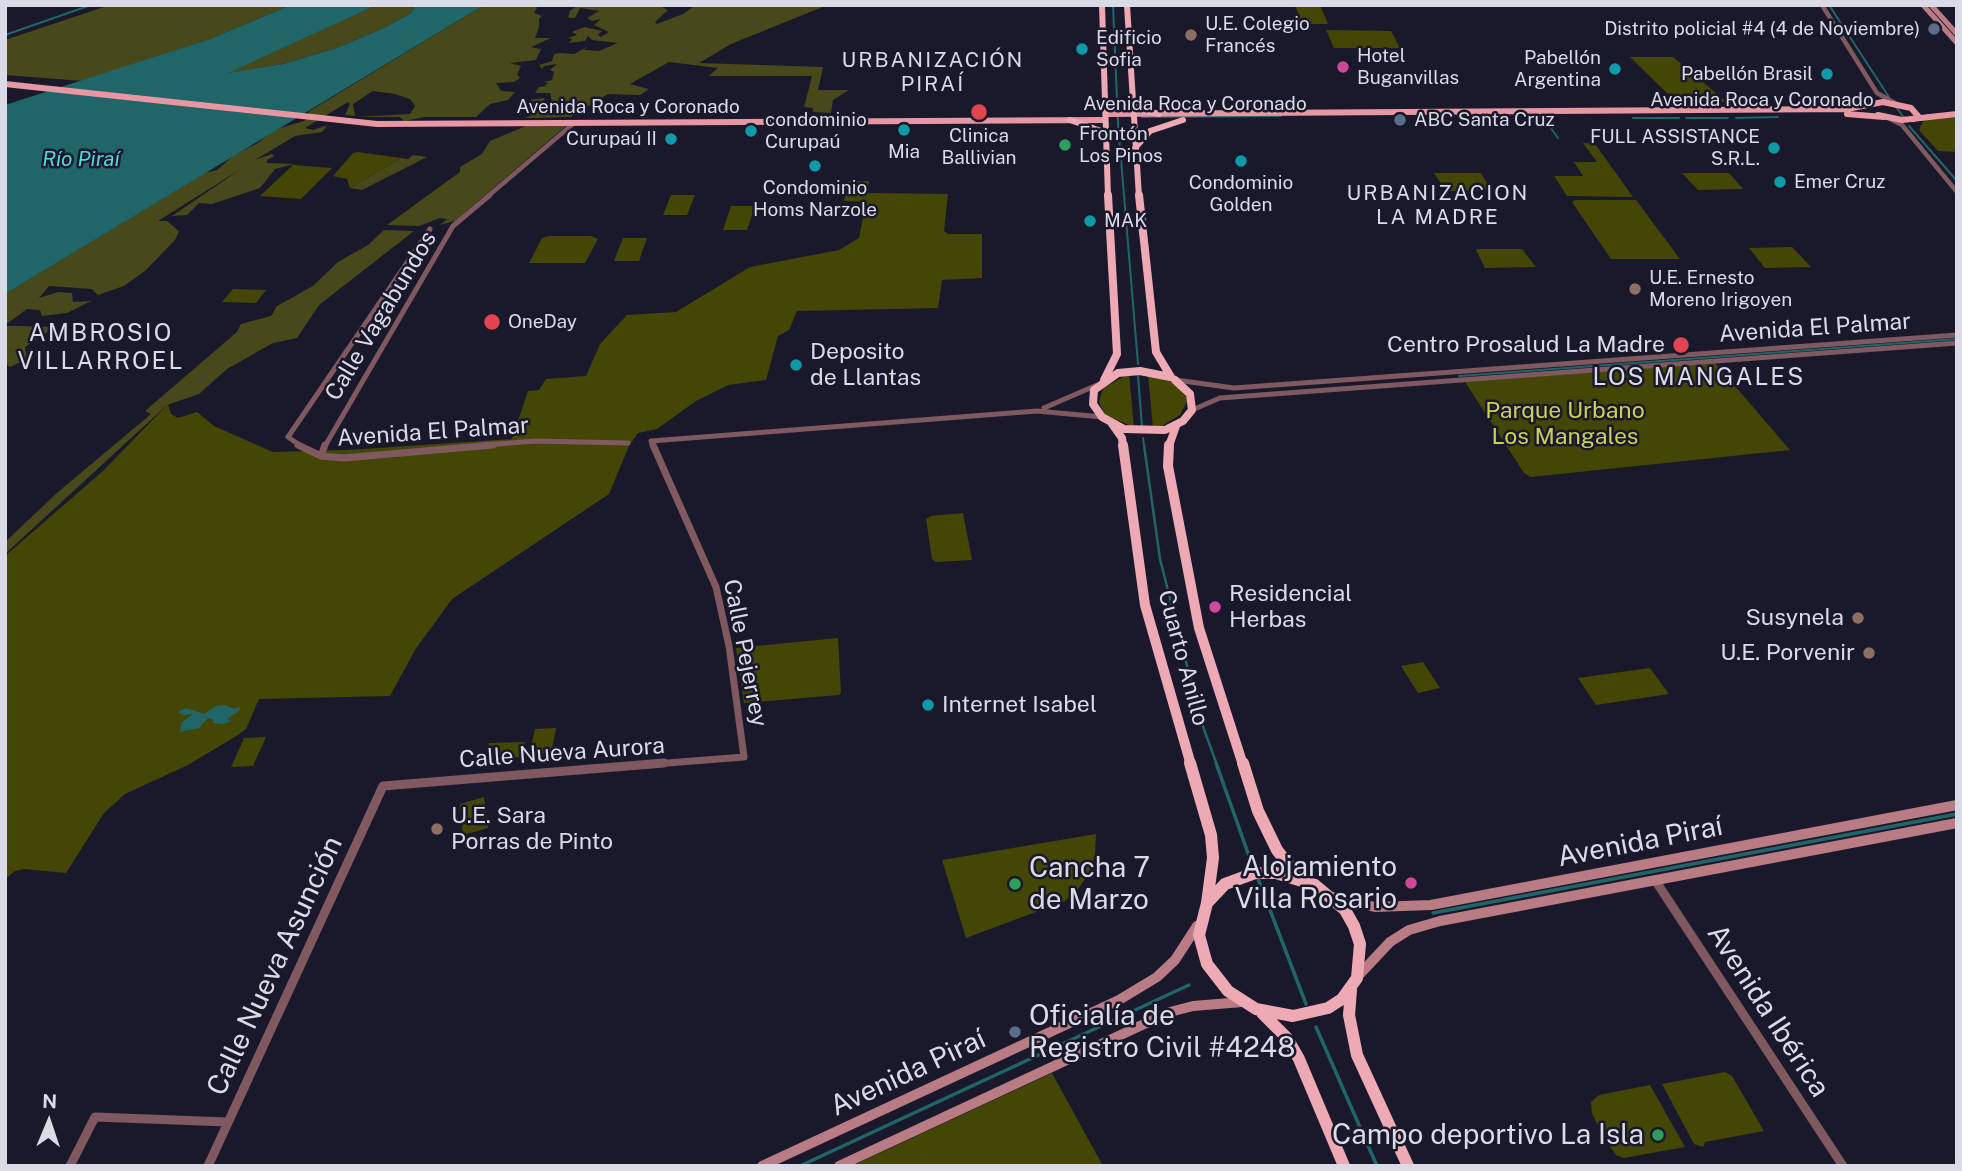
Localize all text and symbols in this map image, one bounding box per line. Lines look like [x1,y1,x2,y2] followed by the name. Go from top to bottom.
[1205,13,1310,57] place label: U.E. Colegio Francés
[1604,18,1920,40] place label: Distrito policial #4 (4 de Noviembre)
[1926,21,1942,37] marker: Distrito policial #4 (4 de Noviembre)
[1096,27,1162,71] place label: Edificio Sofia
[1183,27,1199,43] marker: U.E. Colegio Francés
[1074,41,1090,57] marker: Edificio Sofia
[1357,45,1459,89] place label: Hotel Buganvillas
[1514,47,1601,91] place label: Pabellón Argentina
[843,48,1023,98] district label: URBANIZACIÓN PIRAÍ
[1335,59,1351,75] marker: Hotel Buganvillas
[1607,61,1623,77] marker: Pabellón Argentina
[1681,63,1813,85] place label: Pabellón Brasil
[1819,66,1835,82] marker: Pabellón Brasil
[1650,89,1874,111] street label: Avenida Roca y Coronado
[1083,93,1307,115] street label: Avenida Roca y Coronado
[516,96,740,118] street label: Avenida Roca y Coronado
[969,102,989,122] marker: Clinica Ballivian
[765,109,867,153] place label: condominio Curupaú
[1414,109,1555,131] place label: ABC Santa Cruz
[1392,112,1408,128] marker: ABC Santa Cruz
[896,122,912,138] marker: Mia
[743,123,759,139] marker: condominio Curupaú
[1079,123,1163,167] place label: Frontón Los Pinos
[942,125,1016,169] place label: Clinica Ballivian
[1590,126,1760,170] place label: FULL ASSISTANCE S.R.L.
[566,128,657,150] place label: Curupaú II
[663,131,679,147] marker: Curupaú II
[1057,137,1073,153] marker: Frontón Los Pinos
[1766,140,1782,156] marker: FULL ASSISTANCE S.R.L.
[888,141,920,163] place label: Mia
[42,147,120,173] water label: Río Piraí
[1233,153,1249,169] marker: Condominio Golden
[807,158,823,174] marker: Condominio Homs Narzole
[1794,171,1885,193] place label: Emer Cruz
[1189,172,1293,216] place label: Condominio Golden
[1772,174,1788,190] marker: Emer Cruz
[753,177,877,221] place label: Condominio Homs Narzole
[1348,181,1528,231] district label: URBANIZACION LA MADRE
[1104,210,1147,232] place label: MAK
[1082,213,1098,229] marker: MAK
[320,226,442,406] street label: Calle Vagabundos
[1649,267,1792,311] place label: U.E. Ernesto Moreno Irigoyen
[1627,281,1643,297] marker: U.E. Ernesto Moreno Irigoyen
[1718,308,1912,348] street label: Avenida El Palmar
[508,311,577,333] place label: OneDay
[482,312,502,332] marker: OneDay
[19,320,183,376] district label: AMBROSIO VILLARROEL
[1387,331,1665,359] place label: Centro Prosalud La Madre
[1671,335,1691,355] marker: Centro Prosalud La Madre
[810,338,921,392] place label: Deposito de Llantas
[788,357,804,373] marker: Deposito de Llantas
[1594,364,1804,392] district label: LOS MANGALES
[1485,397,1645,451] park label: Parque Urbano Los Mangales
[336,412,530,452] street label: Avenida El Palmar
[717,577,773,729] street label: Calle Pejerrey
[1229,580,1352,634] place label: Residencial Herbas
[1152,587,1214,729] street label: Cuarto Anillo
[1207,599,1223,615] marker: Residencial Herbas
[1745,604,1844,632] place label: Susynela
[1850,610,1866,626] marker: Susynela
[1720,639,1855,667] place label: U.E. Porvenir
[1861,645,1877,661] marker: U.E. Porvenir
[942,691,1097,719] place label: Internet Isabel
[920,697,936,713] marker: Internet Isabel
[458,732,666,774] street label: Calle Nueva Aurora
[451,802,613,856] place label: U.E. Sara Porras de Pinto
[1555,810,1725,874] street label: Avenida Piraí
[429,821,445,837] marker: U.E. Sara Porras de Pinto
[200,831,350,1101] street label: Calle Nueva Asunción
[1235,850,1397,916] place label: Alojamiento Villa Rosario
[1029,851,1150,917] place label: Cancha 7 de Marzo
[1403,875,1419,891] marker: Alojamiento Villa Rosario
[1007,876,1023,892] marker: Cancha 7 de Marzo
[1700,918,1836,1104] street label: Avenida Ibérica
[1029,999,1295,1065] place label: Oficialía de Registro Civil #4248
[825,1022,991,1124] street label: Avenida Piraí
[1007,1024,1023,1040] marker: Oficialía de Registro Civil #4248
[14,1087,84,1157] north arrow
[42,1090,58,1112] text: N
[1332,1118,1644,1152] place label: Campo deportivo La Isla
[1650,1127,1666,1143] marker: Campo deportivo La Isla

